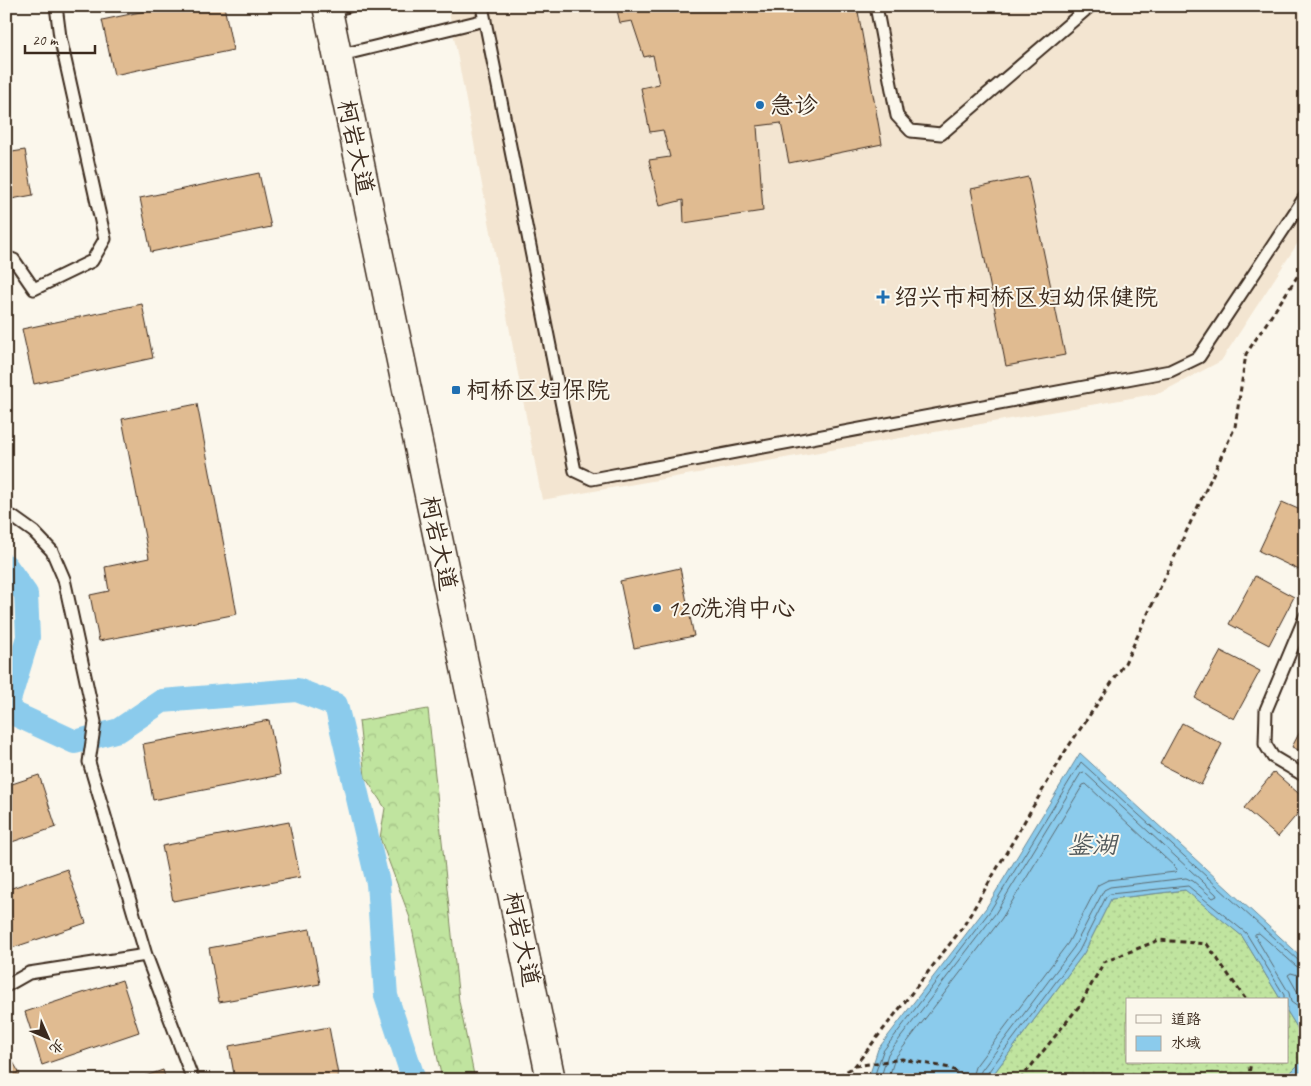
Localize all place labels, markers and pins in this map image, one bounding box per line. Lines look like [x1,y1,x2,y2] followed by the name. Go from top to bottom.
[770,90,818,120] place label: 急诊
[754,99,766,111] marker: 急诊
[894,282,1158,312] place label: 绍兴市柯桥区妇幼保健院
[876,290,890,304] marker: 绍兴市柯桥区妇幼保健院
[466,375,610,405] place label: 柯桥区妇保院
[450,384,462,396] marker: 柯桥区妇保院
[667,593,795,623] place label: 120洗消中心
[651,602,663,614] marker: 120洗消中心

